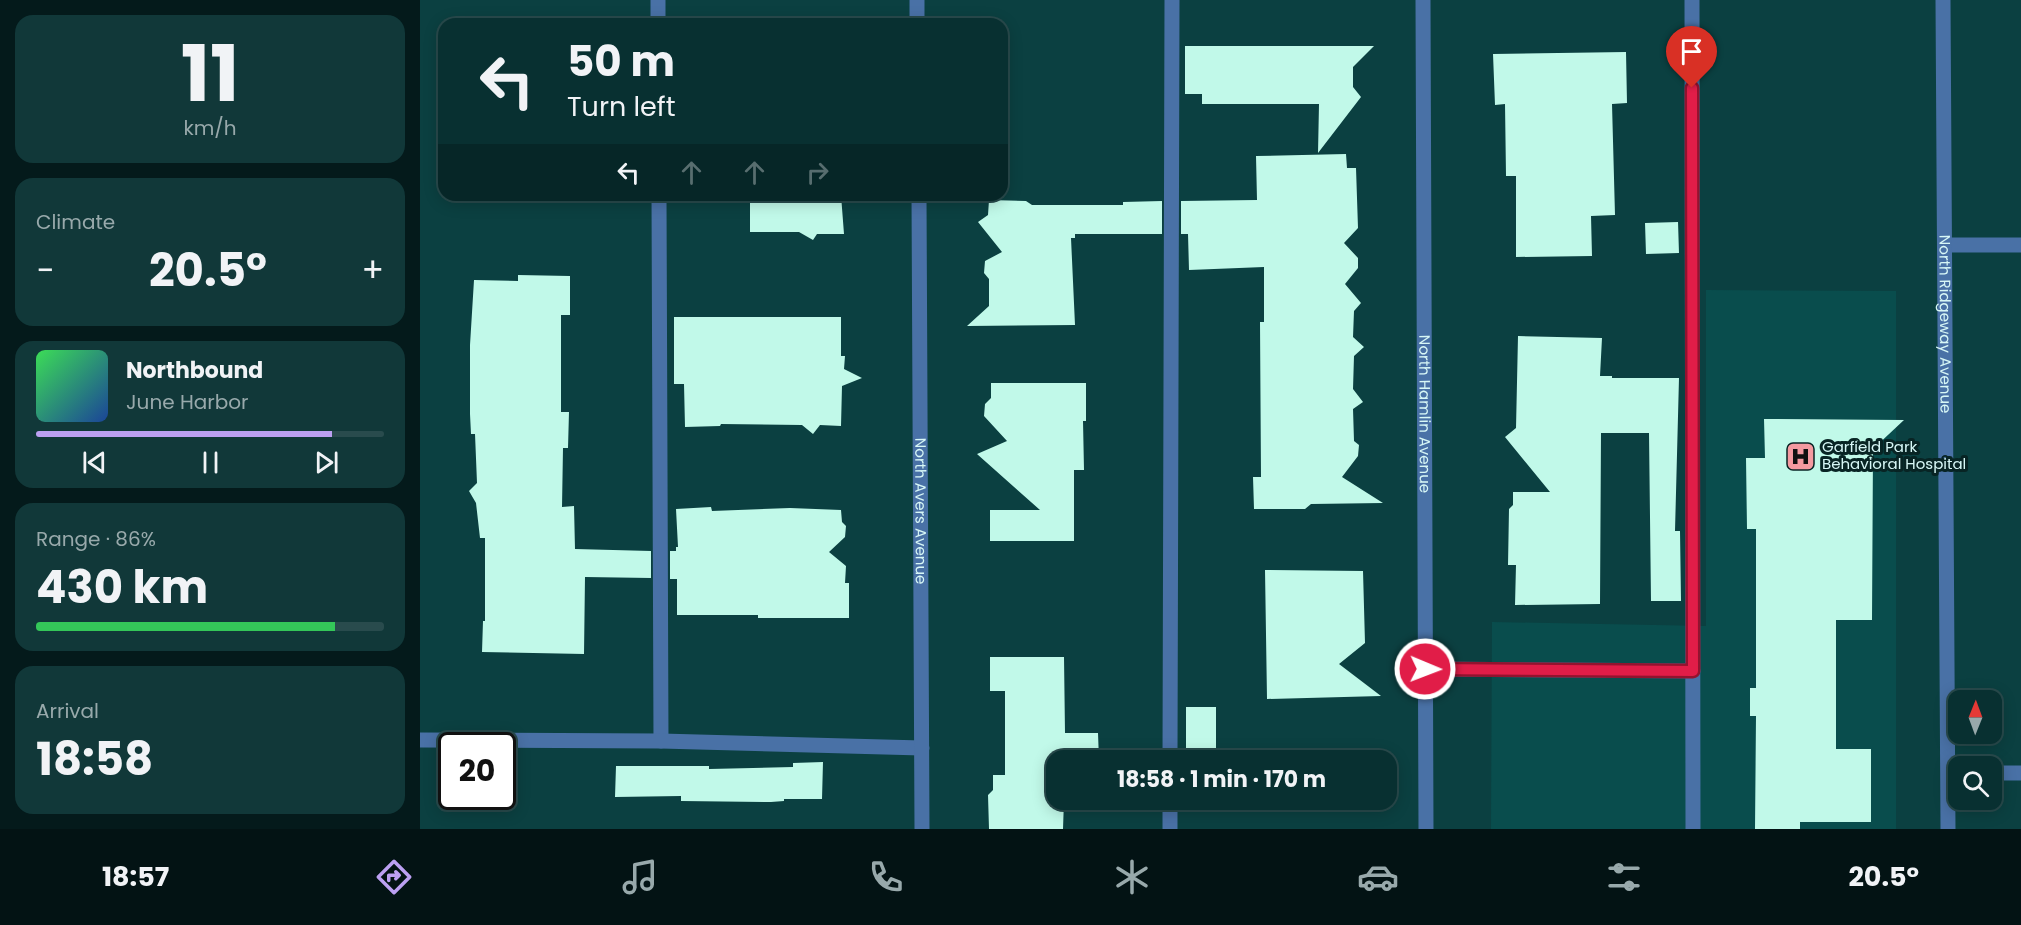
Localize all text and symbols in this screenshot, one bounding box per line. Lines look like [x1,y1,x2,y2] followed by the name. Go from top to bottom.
[181,19,239,128] text: 11
[1666,26,1717,88] pin
[567,32,675,91] text: 50 m
[1675,35,1708,68] icon: arrive
[468,42,546,120] icon: left
[567,88,676,125] text: Turn left
[183,114,237,142] text: km/h
[612,156,645,189] icon: left
[675,156,708,189] icon: ahead
[738,156,771,189] icon: ahead
[801,156,834,189] icon: right
[36,208,115,236] text: Climate
[1934,235,1956,413] street label: North Ridgeway Avenue
[149,239,267,302] text: 20.5°
[36,247,54,294] text: −
[361,247,384,294] text: +
[1414,335,1436,493] street label: North Hamlin Avenue
[126,355,263,386] text: Northbound
[126,388,249,416] text: June Harbor
[1822,436,1966,474] place label: Garfield Park Behavioral Hospital
[910,438,932,584] street label: North Avers Avenue
[1785,440,1817,472] hospital icon: Garfield Park Behavioral Hospital
[78,446,111,479] icon: previous
[194,446,227,479] icon: pause
[310,446,343,479] icon: next
[36,525,156,553] text: Range · 86%
[36,556,208,619] text: 430 km
[1393,637,1457,701] position arrow
[1948,690,2002,744] north arrow
[1948,690,2002,810] map controls
[36,697,99,725] text: Arrival
[36,728,153,791] text: 18:58
[438,732,516,810] speed limit sign: 20
[1948,756,2002,810] button: search
[1117,764,1326,795] text: 18:58 · 1 min · 170 m
[373,856,415,898] icon: directions
[619,856,661,898] icon: music
[865,856,907,898] icon: phone
[1111,856,1153,898] icon: climate
[1357,856,1399,898] icon: car
[1603,856,1645,898] icon: filters
[102,858,169,895] text: 18:57
[1848,858,1919,895] text: 20.5°

